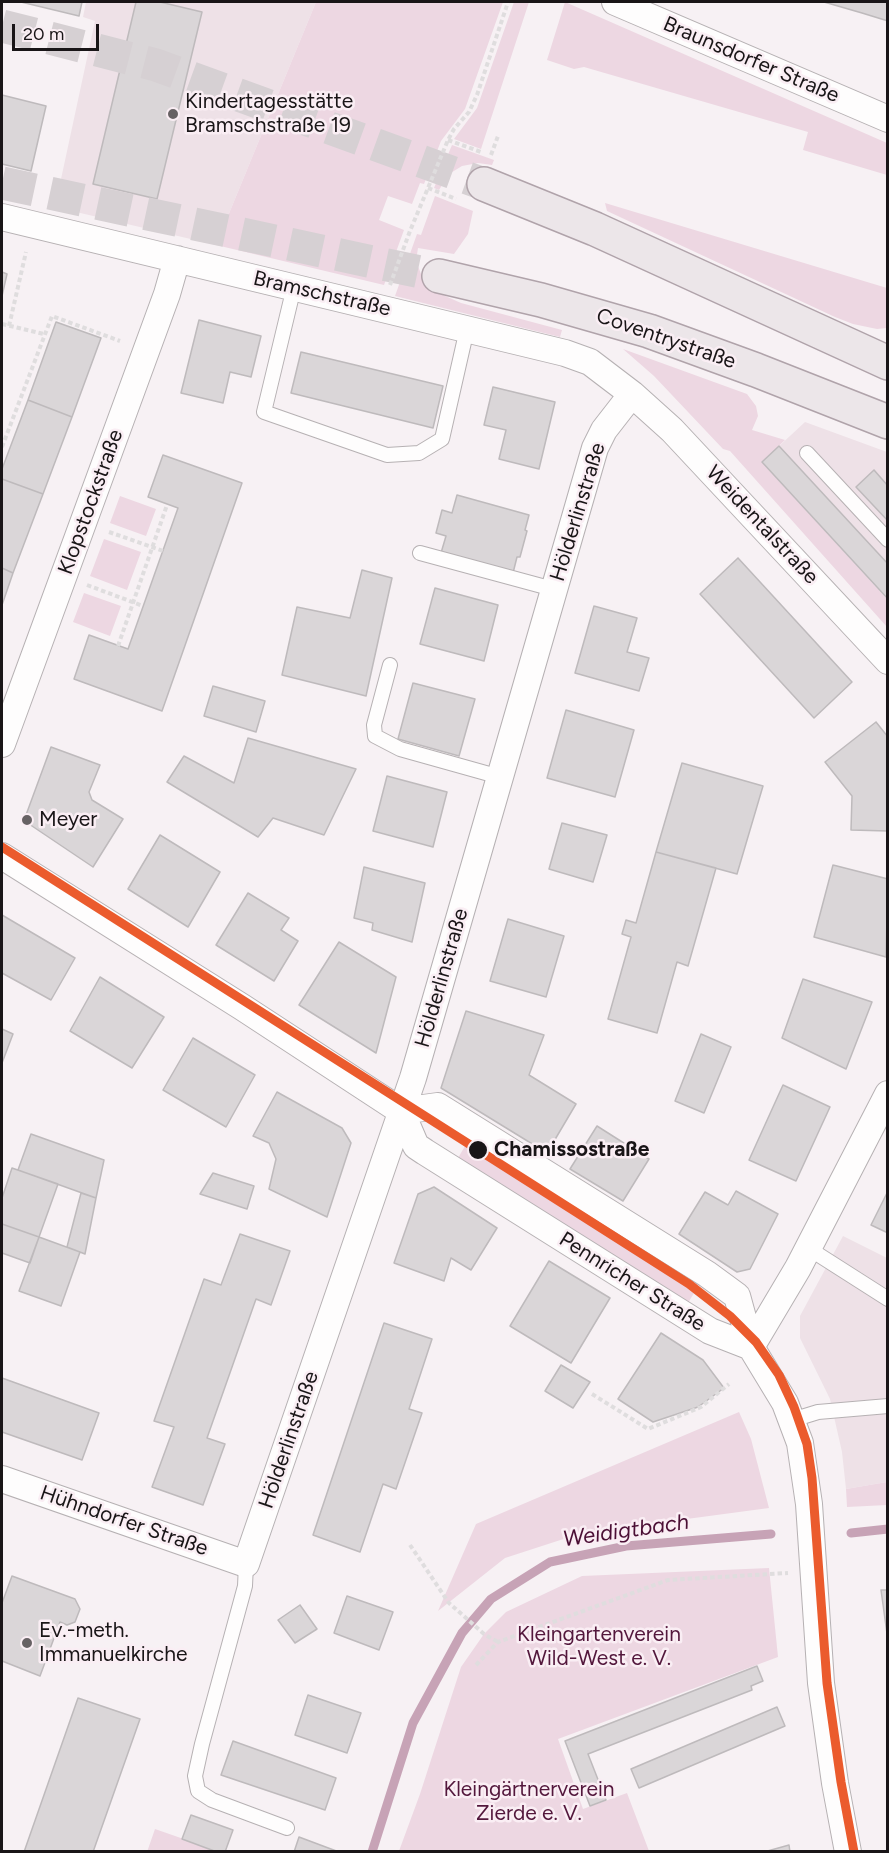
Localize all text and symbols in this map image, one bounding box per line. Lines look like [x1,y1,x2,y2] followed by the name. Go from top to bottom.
[15,12,102,50] scale bar
[659,12,843,108] street label: Braunsdorfer Straße
[23,23,64,45] text: 20 m
[185,89,353,139] place label: Kindertagesstätte Bramschstraße 19
[166,107,180,121] marker: Kindertagesstätte Bramschstraße 19
[251,266,393,322] street label: Bramschstraße
[593,303,739,375] street label: Coventrystraße
[53,426,129,578] street label: Klopstockstraße
[545,440,611,584] street label: Hölderlinstraße
[701,460,823,590] street label: Weidentalstraße
[39,807,97,833] place label: Meyer
[20,813,34,827] marker: Meyer
[410,906,474,1050] street label: Hölderlinstraße
[494,1137,649,1163] place label: Chamissostraße
[467,1139,489,1161] marker: Chamissostraße
[554,1227,710,1337] street label: Pennricher Straße
[254,1368,324,1512] street label: Hölderlinstraße
[37,1480,211,1562] street label: Hühndorfer Straße
[561,1509,691,1553] water label: Weidigtbach
[39,1618,187,1668] place label: Ev.-meth. Immanuelkirche
[517,1622,681,1672] park label: Kleingartenverein Wild-West e. V.
[20,1636,34,1650] marker: Ev.-meth. Immanuelkirche
[443,1777,615,1827] park label: Kleingärtnerverein Zierde e. V.

